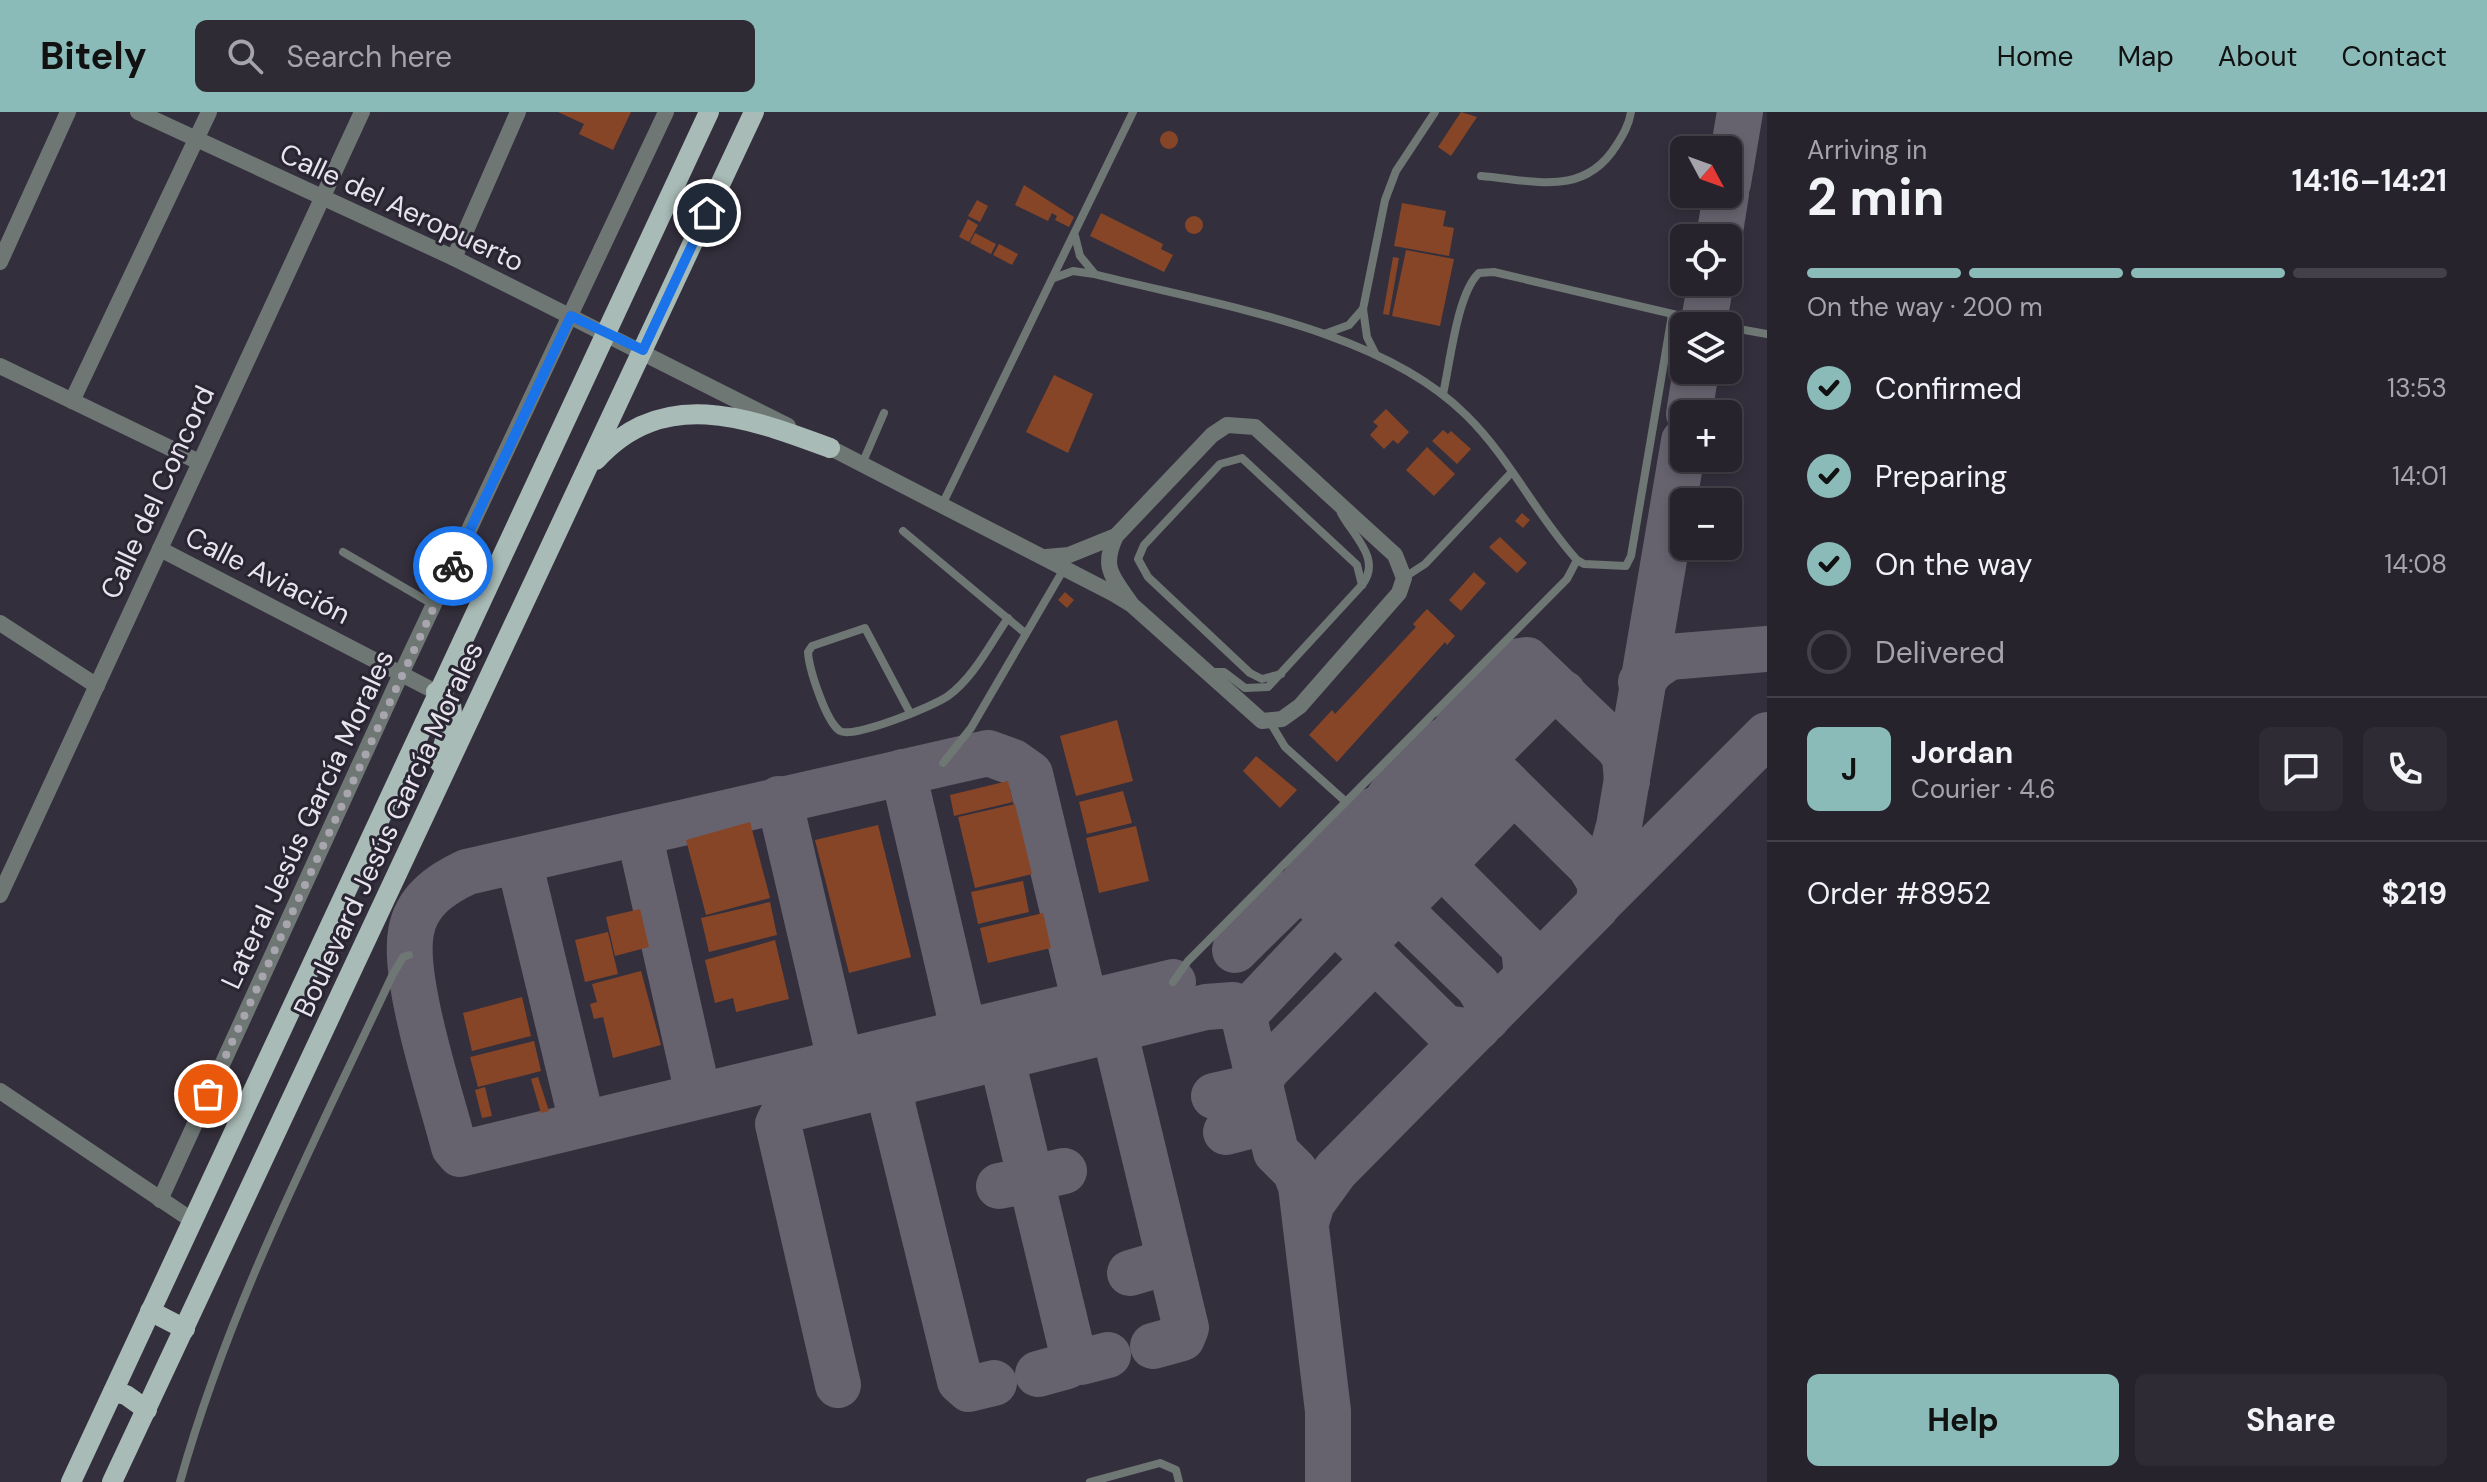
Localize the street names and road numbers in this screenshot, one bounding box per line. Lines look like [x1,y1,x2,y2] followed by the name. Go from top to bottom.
[274,135,530,280] street label: Calle del Aeropuerto
[92,380,223,605] street label: Calle del Concord
[179,518,357,633] street label: Calle Aviación
[285,636,492,1023] street label: Boulevard Jesús García Morales
[212,644,402,995] street label: Lateral Jesús García Morales

